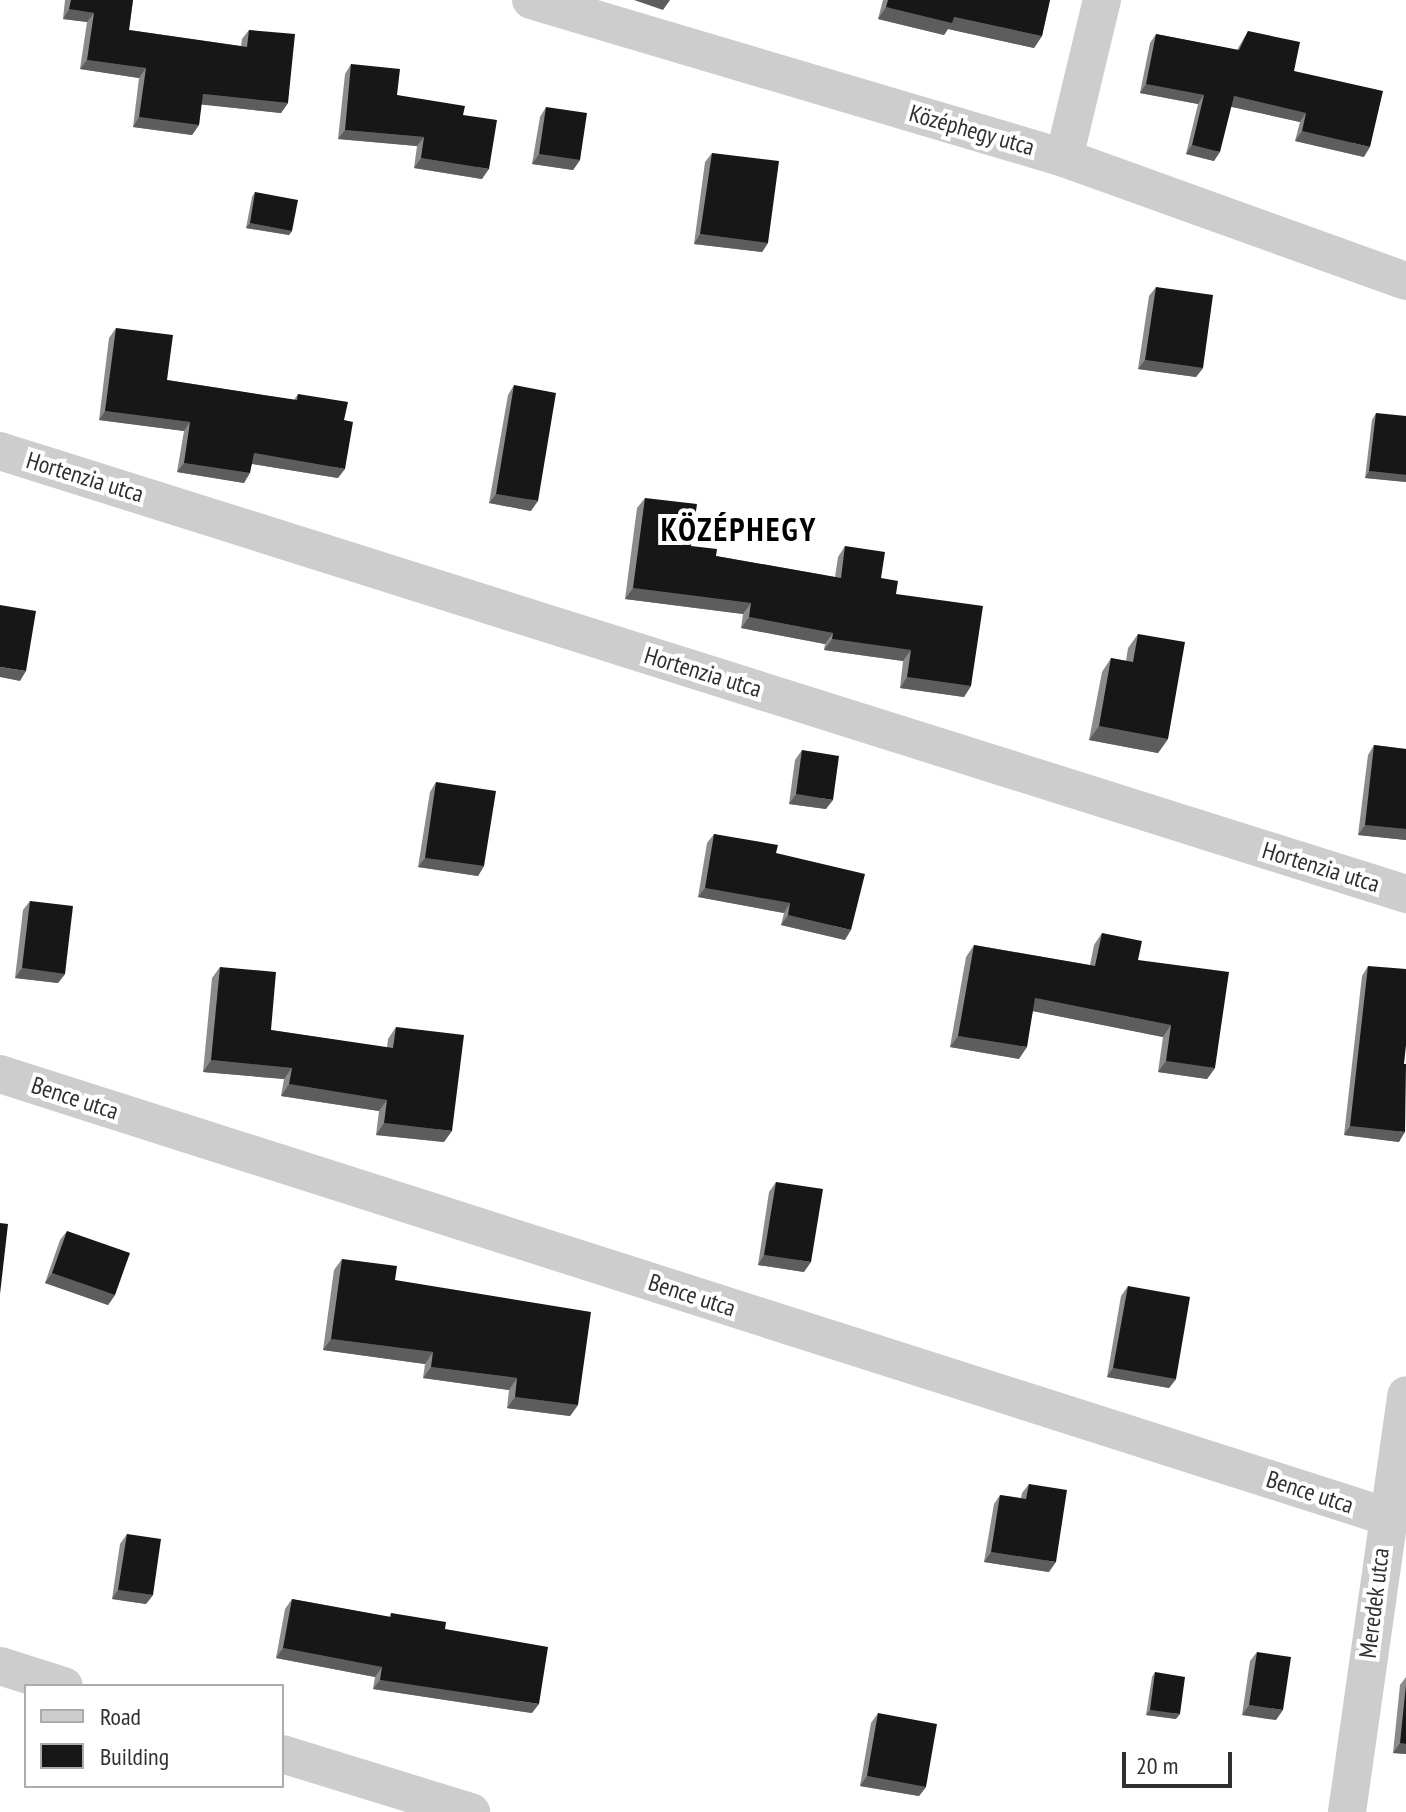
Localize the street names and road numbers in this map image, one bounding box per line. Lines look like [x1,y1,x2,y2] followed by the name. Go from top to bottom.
[906,98,1038,162] street label: Középhegy utca
[23,446,147,508] street label: Hortenzia utca
[641,641,765,703] street label: Hortenzia utca
[1259,836,1383,898] street label: Hortenzia utca
[28,1070,122,1126] street label: Bence utca
[645,1267,739,1323] street label: Bence utca
[1263,1464,1357,1520] street label: Bence utca
[1353,1546,1395,1660] street label: Meredek utca

